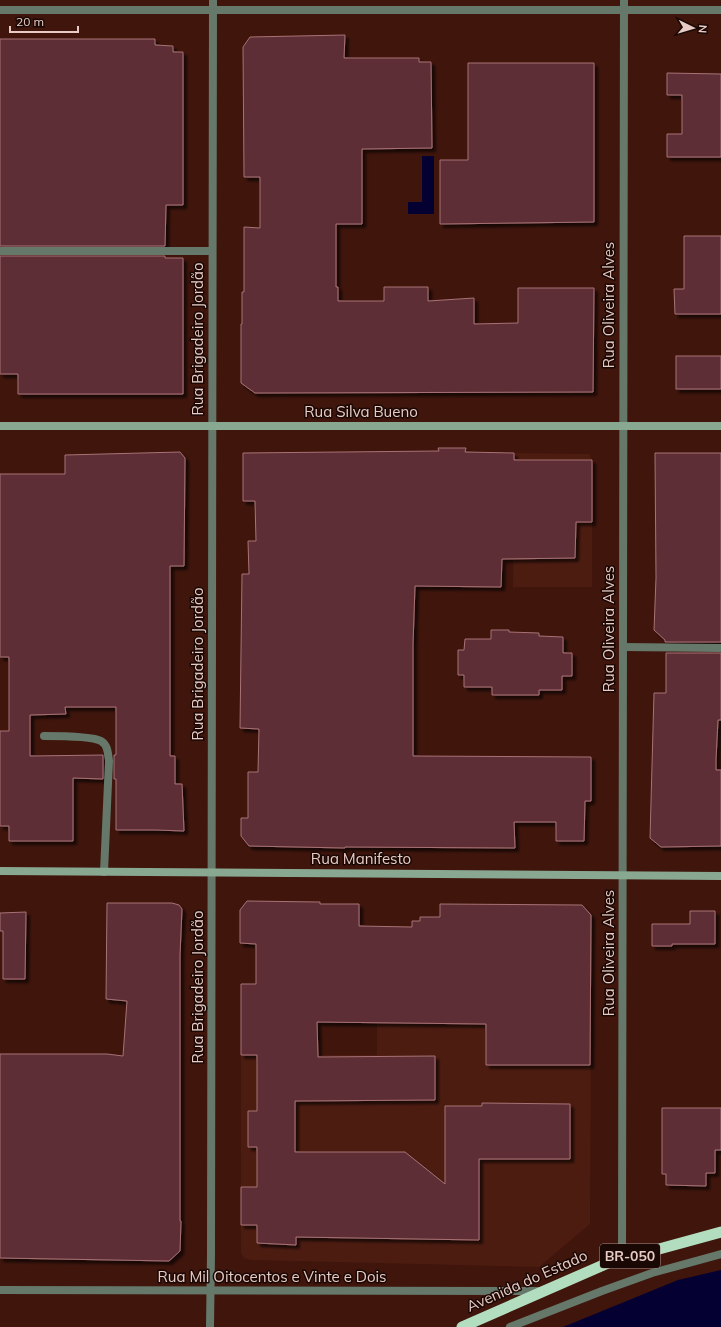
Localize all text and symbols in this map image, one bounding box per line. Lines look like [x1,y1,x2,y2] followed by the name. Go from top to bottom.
[10,8,78,34] scale bar
[673,8,713,48] north arrow
[16,14,44,29] text: 20 m
[696,24,710,34] text: N
[599,242,618,368] street label: Rua Oliveira Alves
[188,262,207,416] street label: Rua Brigadeiro Jordão
[304,402,418,421] street label: Rua Silva Bueno
[599,566,618,692] street label: Rua Oliveira Alves
[188,587,207,741] street label: Rua Brigadeiro Jordão
[311,849,411,868] street label: Rua Manifesto
[599,890,618,1016] street label: Rua Oliveira Alves
[188,910,207,1064] street label: Rua Brigadeiro Jordão
[600,1244,660,1268] road number: BR-050
[463,1245,590,1316] street label: Avenida do Estado
[157,1267,387,1286] street label: Rua Mil Oitocentos e Vinte e Dois

